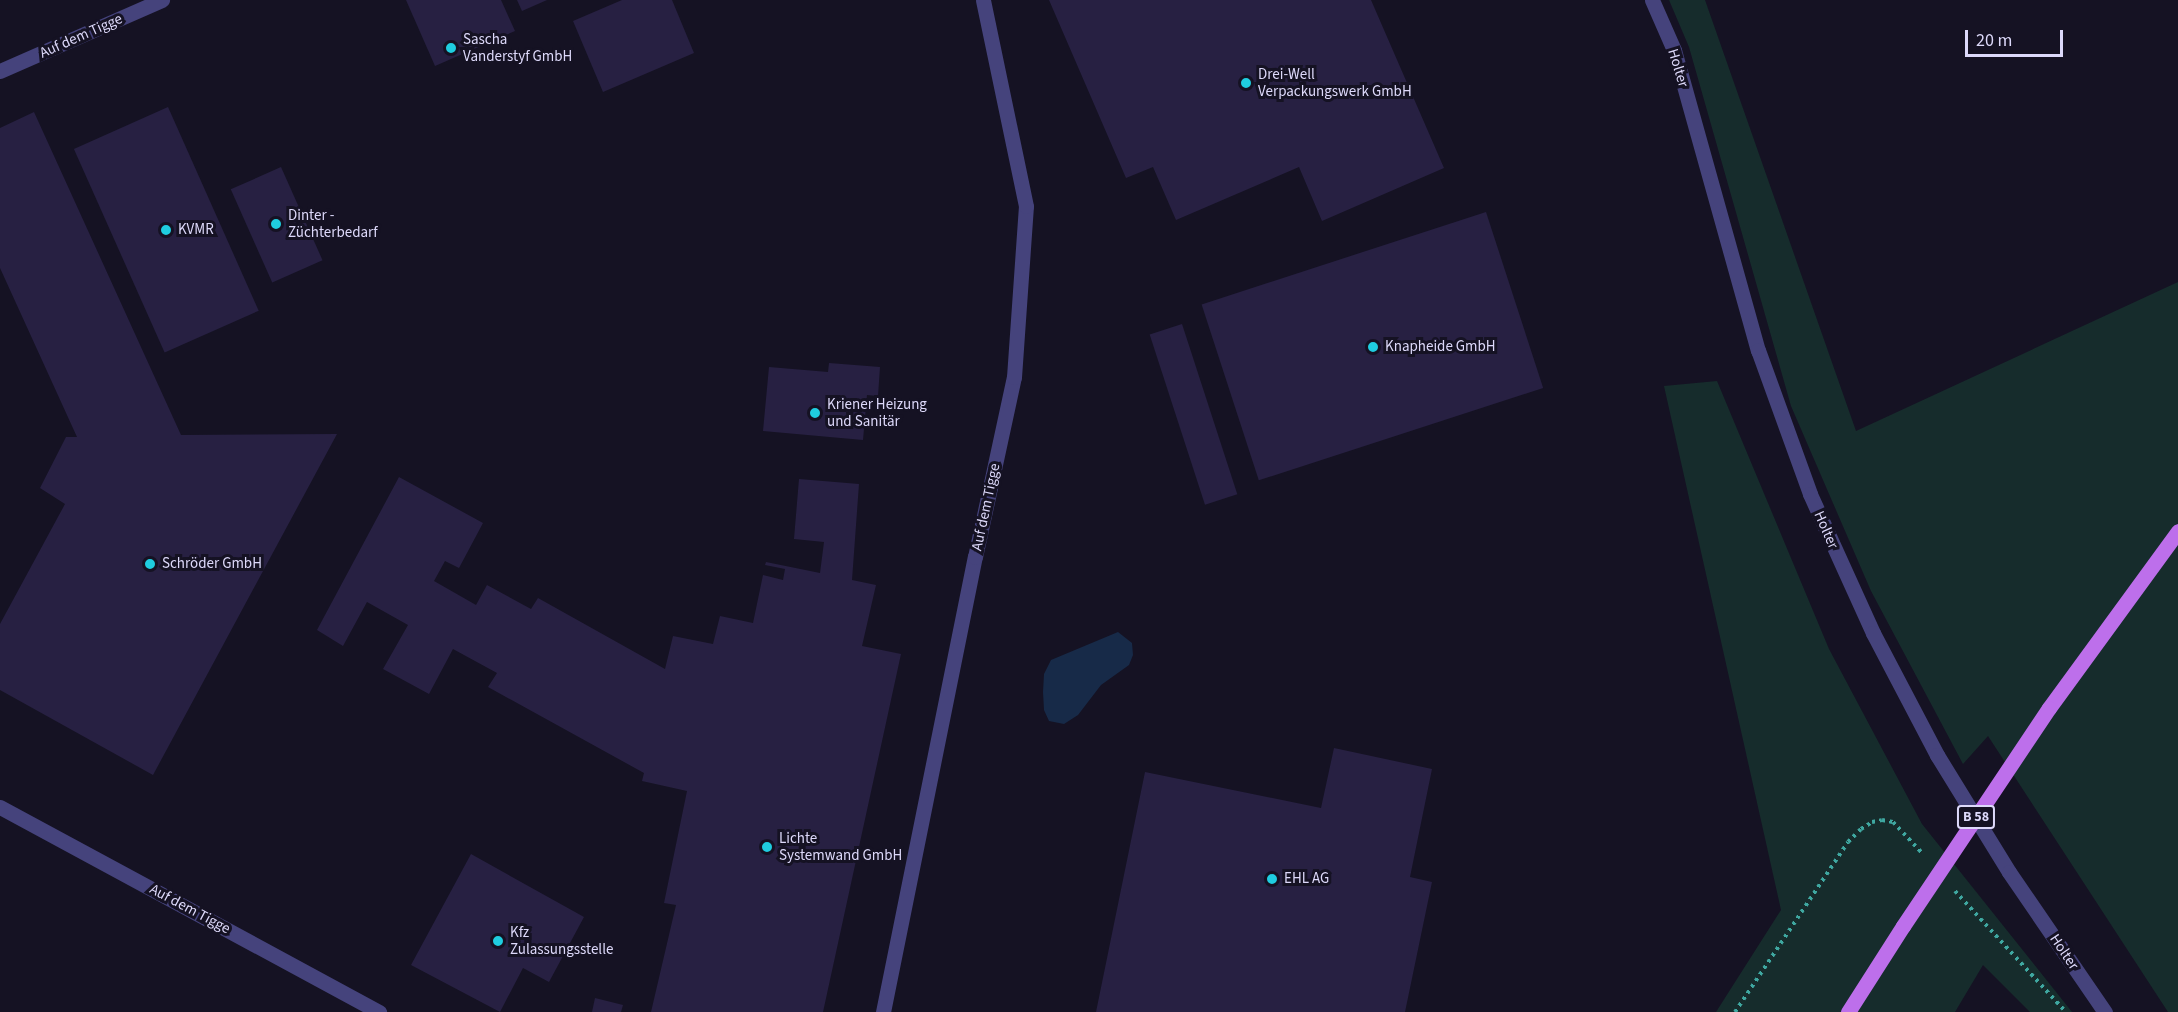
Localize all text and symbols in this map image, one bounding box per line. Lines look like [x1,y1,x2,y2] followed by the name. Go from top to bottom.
[37,10,125,62] street label: Auf dem Tigge
[1968,18,2066,56] scale bar
[1976,28,2012,53] text: 20 m
[463,30,572,65] place label: Sascha Vanderstyf GmbH
[444,41,458,55] marker: Sascha Vanderstyf GmbH
[1664,47,1692,89] street label: Holter
[1258,65,1412,100] place label: Drei-Well Verpackungswerk GmbH
[1239,76,1253,90] marker: Drei-Well Verpackungswerk GmbH
[288,206,378,241] place label: Dinter - Züchterbedarf
[269,217,283,231] marker: Dinter - Züchterbedarf
[178,221,214,239] place label: KVMR
[159,223,173,237] marker: KVMR
[1385,338,1496,356] place label: Knapheide GmbH
[1366,340,1380,354] marker: Knapheide GmbH
[827,395,927,430] place label: Kriener Heizung und Sanitär
[808,406,822,420] marker: Kriener Heizung und Sanitär
[968,462,1004,552] street label: Auf dem Tigge
[1810,508,1842,552] street label: Holter
[162,555,262,573] place label: Schröder GmbH
[143,557,157,571] marker: Schröder GmbH
[1956,806,1996,828] road number: B 58
[779,829,902,864] place label: Lichte Systemwand GmbH
[760,840,774,854] marker: Lichte Systemwand GmbH
[1284,870,1329,888] place label: EHL AG
[1265,872,1279,886] marker: EHL AG
[147,880,233,938] street label: Auf dem Tigge
[510,923,613,958] place label: Kfz Zulassungsstelle
[2046,931,2082,973] street label: Holter
[491,934,505,948] marker: Kfz Zulassungsstelle

